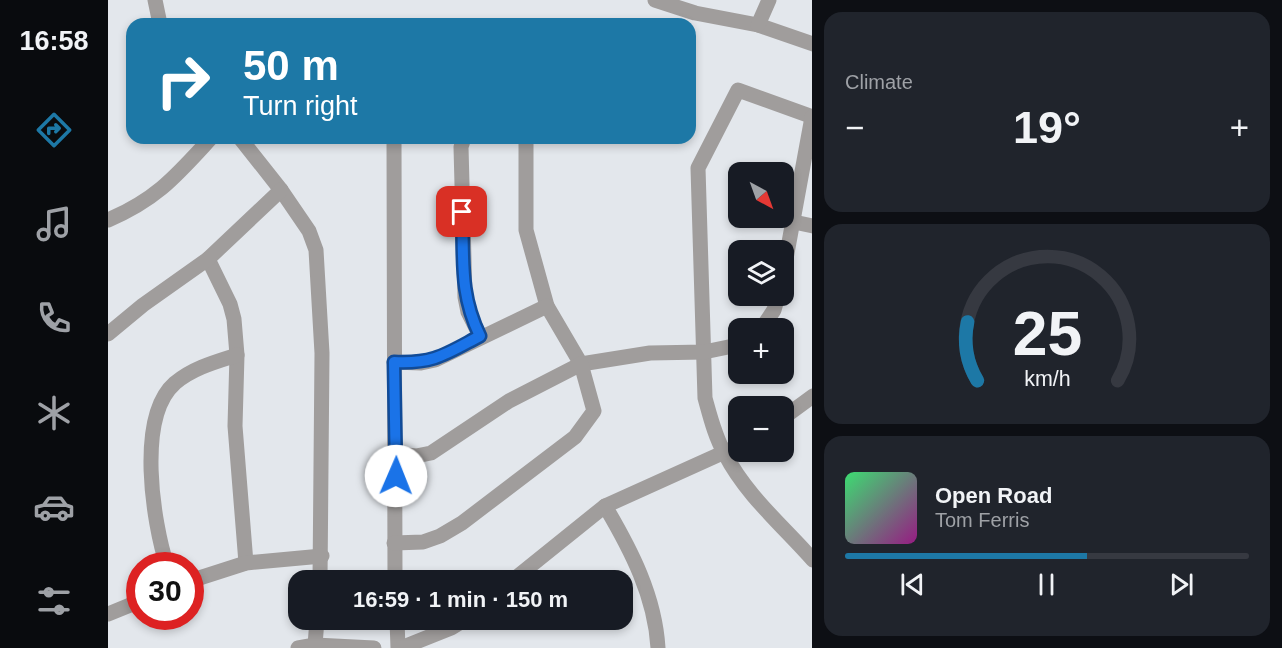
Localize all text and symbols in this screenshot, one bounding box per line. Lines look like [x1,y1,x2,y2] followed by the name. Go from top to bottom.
[19,26,89,56] text: 16:58
[144,42,222,120] icon: right
[243,42,339,89] text: 50 m
[845,71,913,93] text: Climate
[243,91,358,121] text: Turn right
[1013,102,1081,153] text: 19°
[33,109,75,151] icon: directions
[845,109,864,146] text: −
[1230,109,1249,146] text: +
[728,162,794,228] north arrow
[728,162,794,462] map controls
[436,186,487,237] pin
[445,195,478,228] icon: arrive
[33,203,75,245] icon: music
[728,240,794,306] button: layers
[33,297,75,339] icon: phone
[1012,299,1082,368] text: 25
[728,318,794,384] button: +
[1024,367,1070,391] text: km/h
[33,392,75,434] icon: climate
[728,396,794,462] button: −
[364,444,428,508] position arrow
[935,483,1052,508] text: Open Road
[33,486,75,528] icon: car
[935,509,1029,531] text: Tom Ferris
[126,552,204,630] speed limit sign: 30
[896,568,929,601] icon: previous
[1030,568,1063,601] icon: pause
[1165,568,1198,601] icon: next
[33,580,75,622] icon: filters
[353,587,568,612] text: 16:59 · 1 min · 150 m

